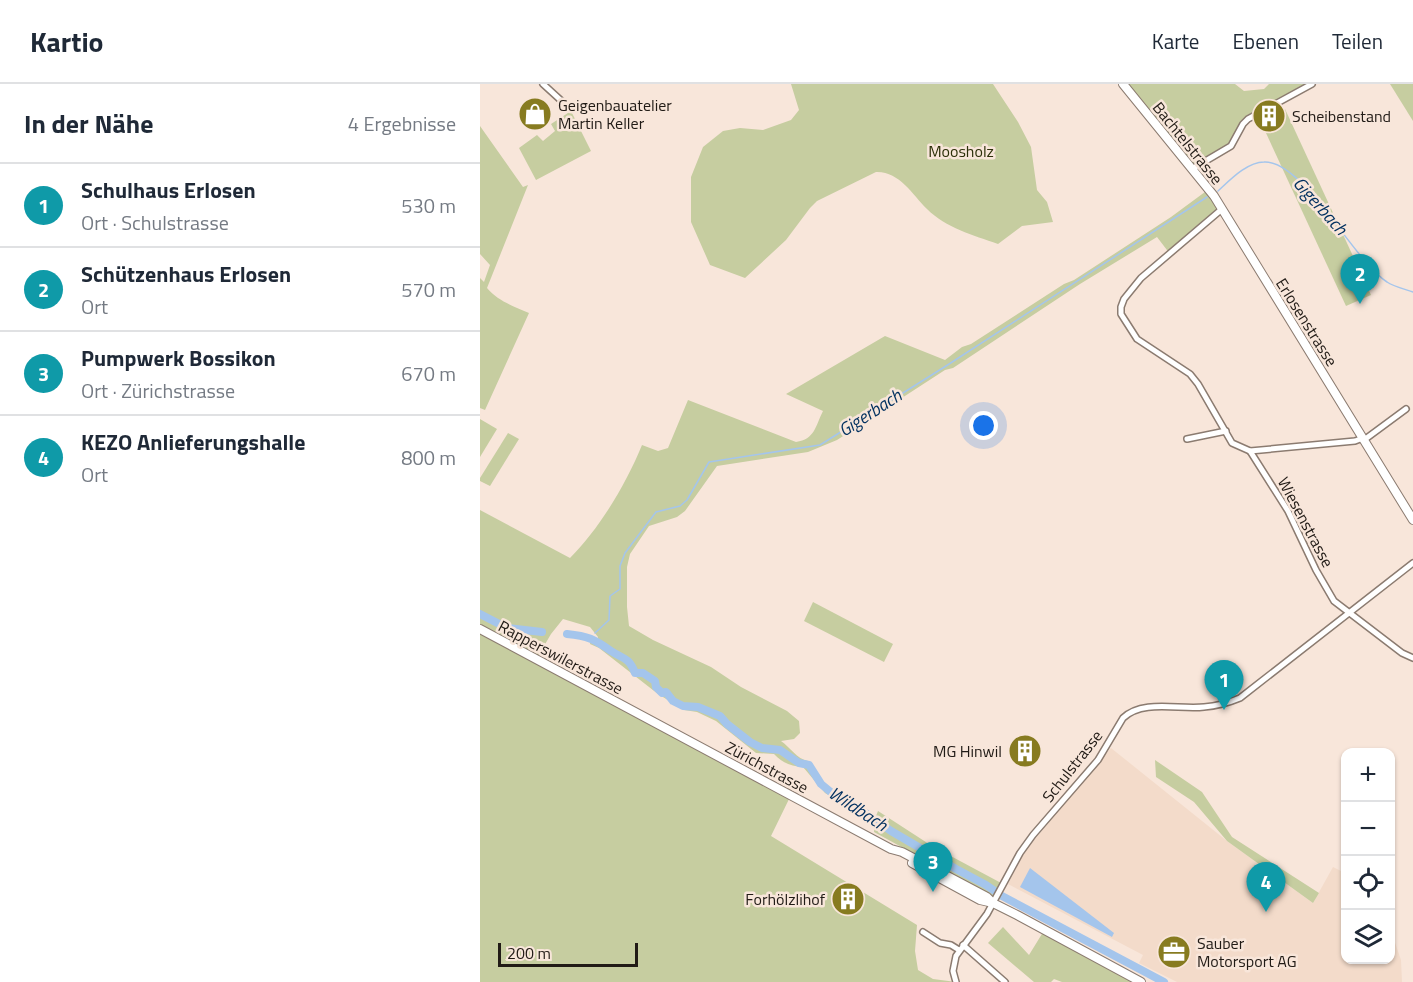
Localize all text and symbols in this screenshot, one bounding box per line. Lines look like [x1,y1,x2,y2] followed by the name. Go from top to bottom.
[30,20,104,63] text: Kartio
[1152,25,1199,57] text: Karte
[1232,25,1299,57] text: Ebenen
[1332,25,1383,57] text: Teilen
[558,93,672,135] place label: Geigenbauatelier Martin Keller
[517,96,553,132] shop icon: Geigenbauatelier Martin Keller
[1147,96,1229,190] street label: Bachtelstrasse
[1251,98,1287,134] building icon: Scheibenstand
[24,104,153,143] text: In der Nähe
[1292,104,1391,128] place label: Scheibenstand
[348,108,456,139] text: 4 Ergebnisse
[928,139,994,163] park label: Moosholz
[1287,170,1355,242] water label: Gigerbach
[81,173,256,207] text: Schulhaus Erlosen
[38,190,49,221] text: 1
[401,190,456,221] text: 530 m
[81,207,229,238] text: Ort · Schulstrasse
[1340,254,1380,304] pin: 2
[81,257,291,291] text: Schützenhaus Erlosen
[1270,273,1344,371] street label: Erlosenstrasse
[38,274,49,305] text: 2
[401,274,456,305] text: 570 m
[81,291,108,322] text: Ort
[81,341,276,375] text: Pumpwerk Bossikon
[38,358,49,389] text: 3
[401,358,456,389] text: 670 m
[81,375,235,406] text: Ort · Zürichstrasse
[833,381,908,443] water label: Gigerbach
[969,411,998,440] your location
[81,425,306,459] text: KEZO Anlieferungshalle
[38,442,49,473] text: 4
[401,442,456,473] text: 800 m
[81,459,108,490] text: Ort
[1272,472,1340,572] street label: Wiesenstrasse
[494,614,628,700] street label: Rapperswilerstrasse
[1204,660,1244,710] pin: 1
[1036,725,1108,807] street label: Schulstrasse
[1007,733,1043,769] building icon: MG Hinwil
[721,735,813,799] street label: Zürichstrasse
[933,739,1002,763] place label: MG Hinwil
[1341,748,1395,964] map controls
[1341,748,1395,802] button: +
[823,779,894,838] water label: Wildbach
[1341,802,1395,856] button: −
[914,842,952,892] pin: 3
[1341,856,1395,910] button: locate
[1246,862,1286,912] pin: 4
[830,881,866,917] building icon: Forhölzlihof
[745,887,826,911] place label: Forhölzlihof
[1341,910,1395,964] button: layers
[1197,931,1297,973] place label: Sauber Motorsport AG
[1156,934,1192,970] office icon: Sauber Motorsport AG
[498,940,638,968] scale bar
[507,941,551,965] text: 200 m

